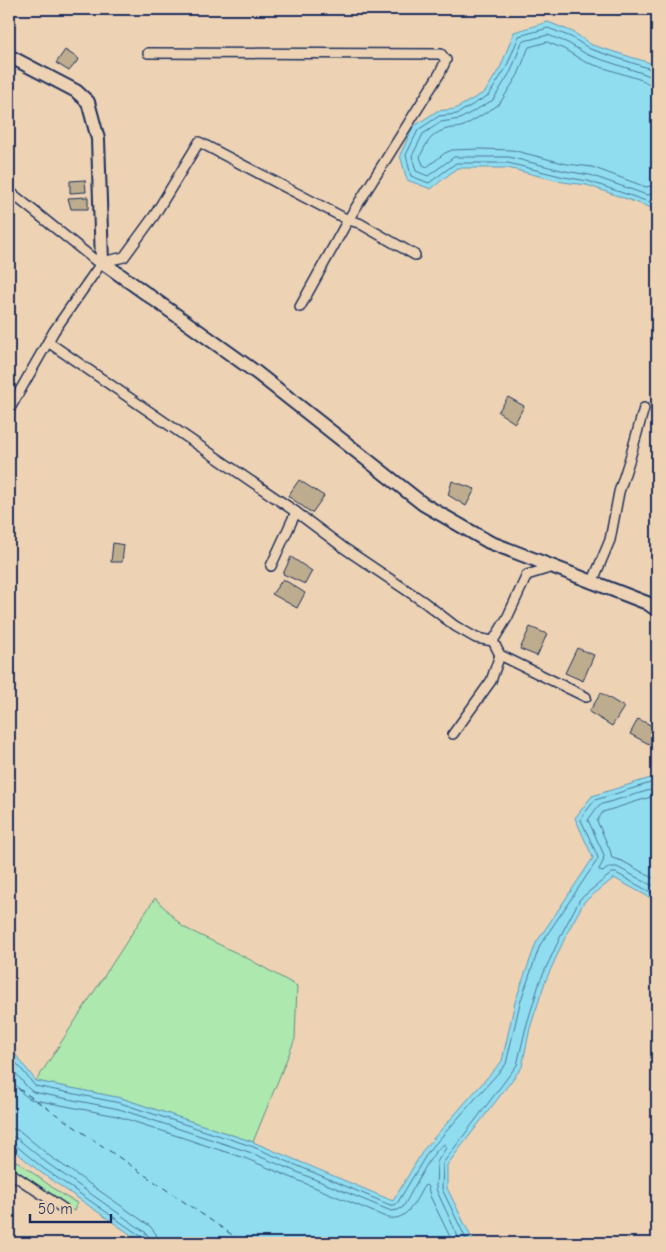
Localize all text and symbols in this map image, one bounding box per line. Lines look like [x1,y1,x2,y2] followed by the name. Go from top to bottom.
[30,1192,111,1224] scale bar
[38,1200,73,1218] text: 50 m

